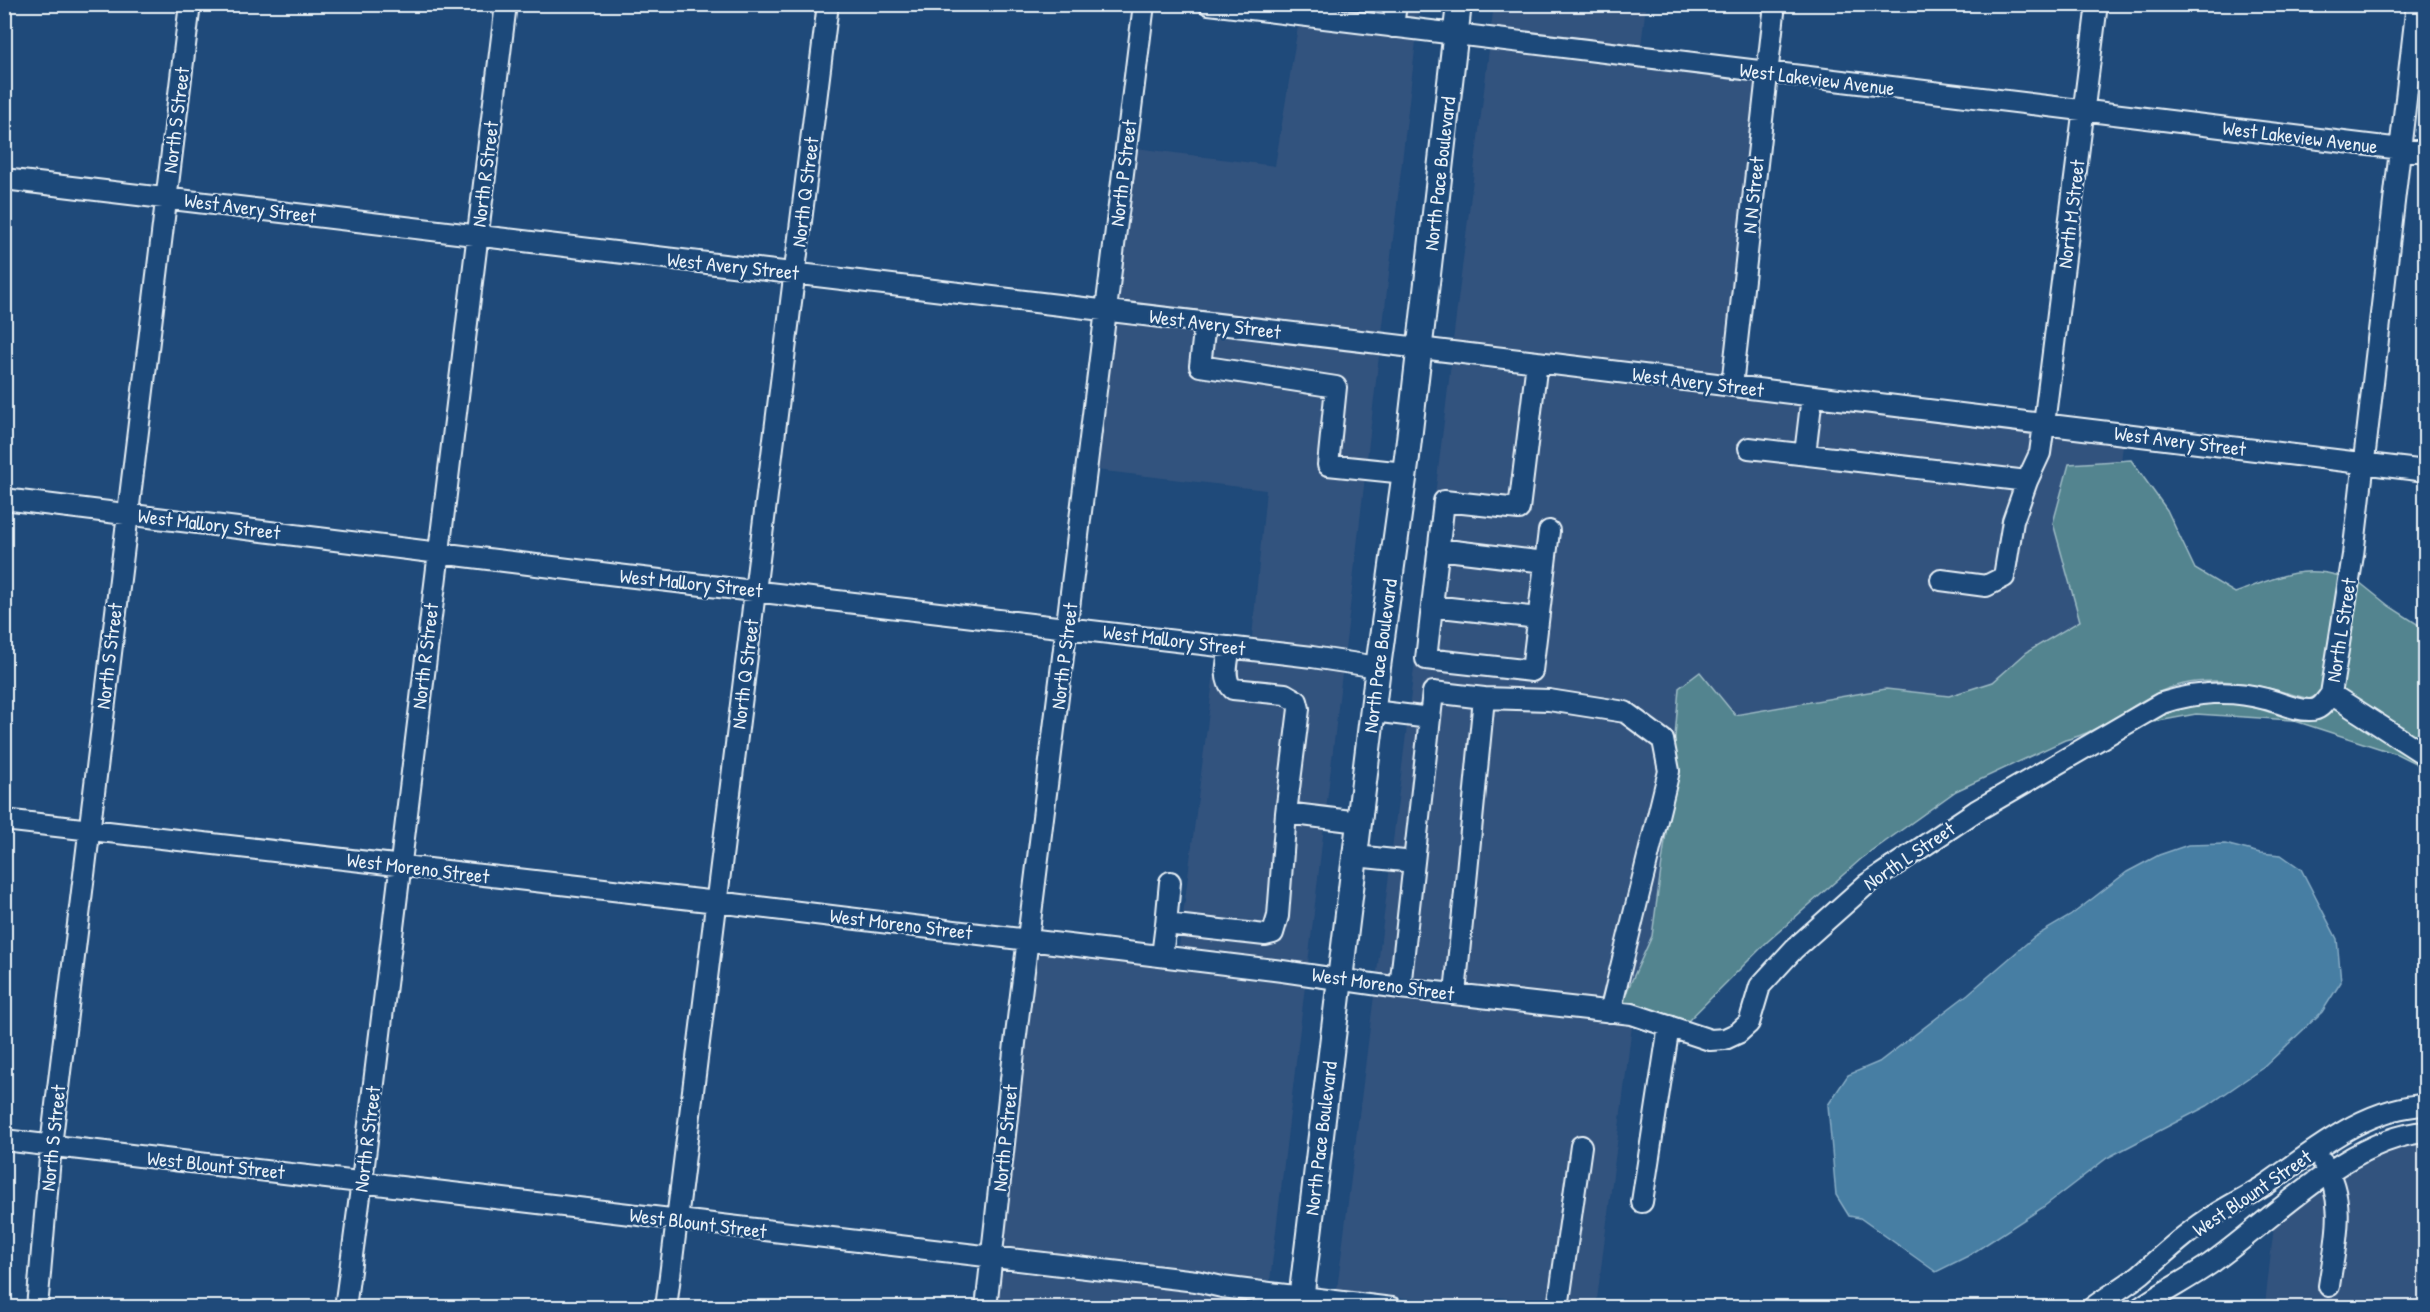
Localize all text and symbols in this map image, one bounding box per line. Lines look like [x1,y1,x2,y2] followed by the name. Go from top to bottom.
[1738,56,1896,101] street label: West Lakeview Avenue
[156,64,196,174] street label: North S Street
[1417,95,1461,252] street label: North Pace Boulevard
[2221,114,2379,159] street label: West Lakeview Avenue
[1103,117,1143,228] street label: North P Street
[465,118,505,228] street label: North R Street
[784,134,825,248] street label: North Q Street
[1735,154,1770,235] street label: N N Street
[2050,157,2091,270] street label: North M Street
[183,186,319,229] street label: West Avery Street
[666,245,801,286] street label: West Avery Street
[1148,302,1284,345] street label: West Avery Street
[1631,360,1767,403] street label: West Avery Street
[2113,419,2249,462] street label: West Avery Street
[136,501,283,546] street label: West Mallory Street
[618,562,765,604] street label: West Mallory Street
[2319,575,2362,684] street label: North L Street
[1356,577,1403,734] street label: North Pace Boulevard
[89,600,129,710] street label: North S Street
[405,600,445,710] street label: North R Street
[1044,600,1084,711] street label: North P Street
[724,616,765,730] street label: North Q Street
[1101,617,1248,662] street label: West Mallory Street
[1858,814,1961,896] street label: North L Street
[345,845,492,890] street label: West Moreno Street
[828,901,975,946] street label: West Moreno Street
[1310,960,1457,1007] street label: West Moreno Street
[1297,1059,1343,1217] street label: North Pace Boulevard
[34,1082,72,1192] street label: North S Street
[985,1082,1024,1193] street label: North P Street
[347,1083,387,1193] street label: North R Street
[2187,1142,2317,1242] street label: West Blount Street
[146,1144,287,1185] street label: West Blount Street
[628,1201,769,1244] street label: West Blount Street

